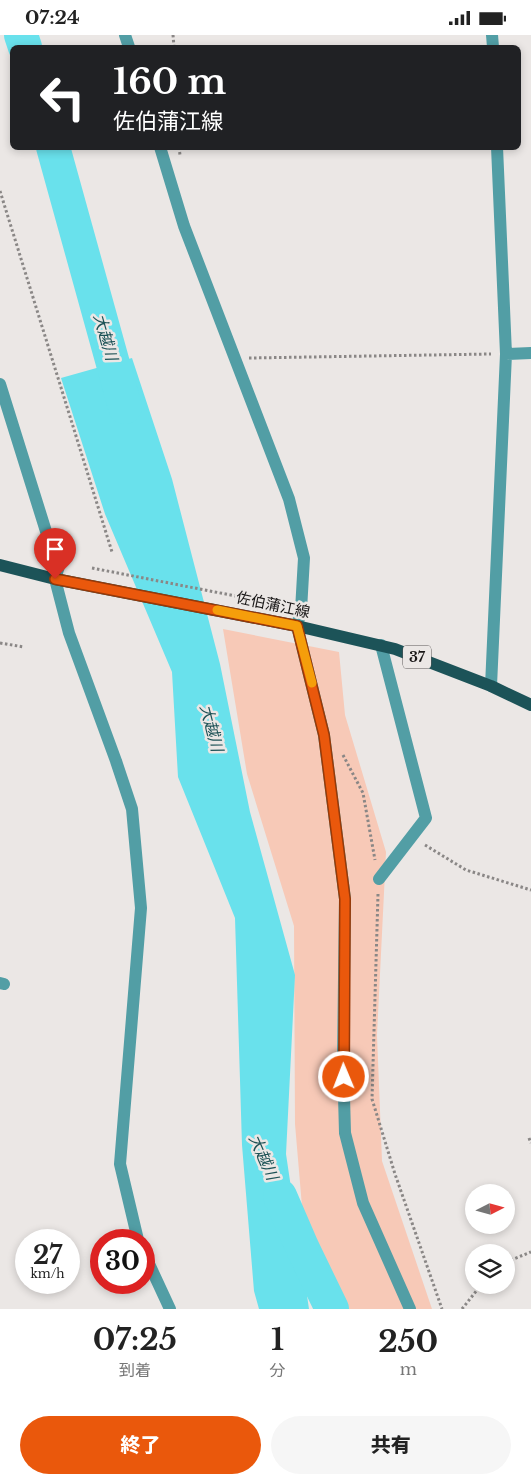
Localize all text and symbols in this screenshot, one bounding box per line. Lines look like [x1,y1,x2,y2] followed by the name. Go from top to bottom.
[25,6,80,29] text: 07:24
[113,60,226,103] text: 160 m
[30,65,95,130] icon: left
[113,108,223,135] text: 佐伯蒲江線
[90,311,123,365] water label: 大越川
[34,528,76,579] pin
[41,535,69,563] icon: arrive
[234,587,312,622] street label: 佐伯蒲江線
[403,645,431,669] road number: 37
[196,702,228,756] water label: 大越川
[317,1050,369,1102] position arrow
[245,1131,284,1185] water label: 大越川
[465,1184,515,1234] north arrow
[465,1184,515,1294] map controls
[90,1229,155,1294] speed limit sign: 30
[33,1240,62,1271] text: 27
[465,1244,515,1294] button: layers
[30,1266,65,1281] text: km/h
[93,1321,177,1358] text: 07:25
[271,1321,284,1358] text: 1
[378,1323,438,1360] text: 250
[400,1359,417,1379] text: m
[119,1360,151,1380] text: 到着
[269,1360,285,1380] text: 分
[20,1416,261,1474] button: 終了
[271,1416,511,1474] button: 共有

